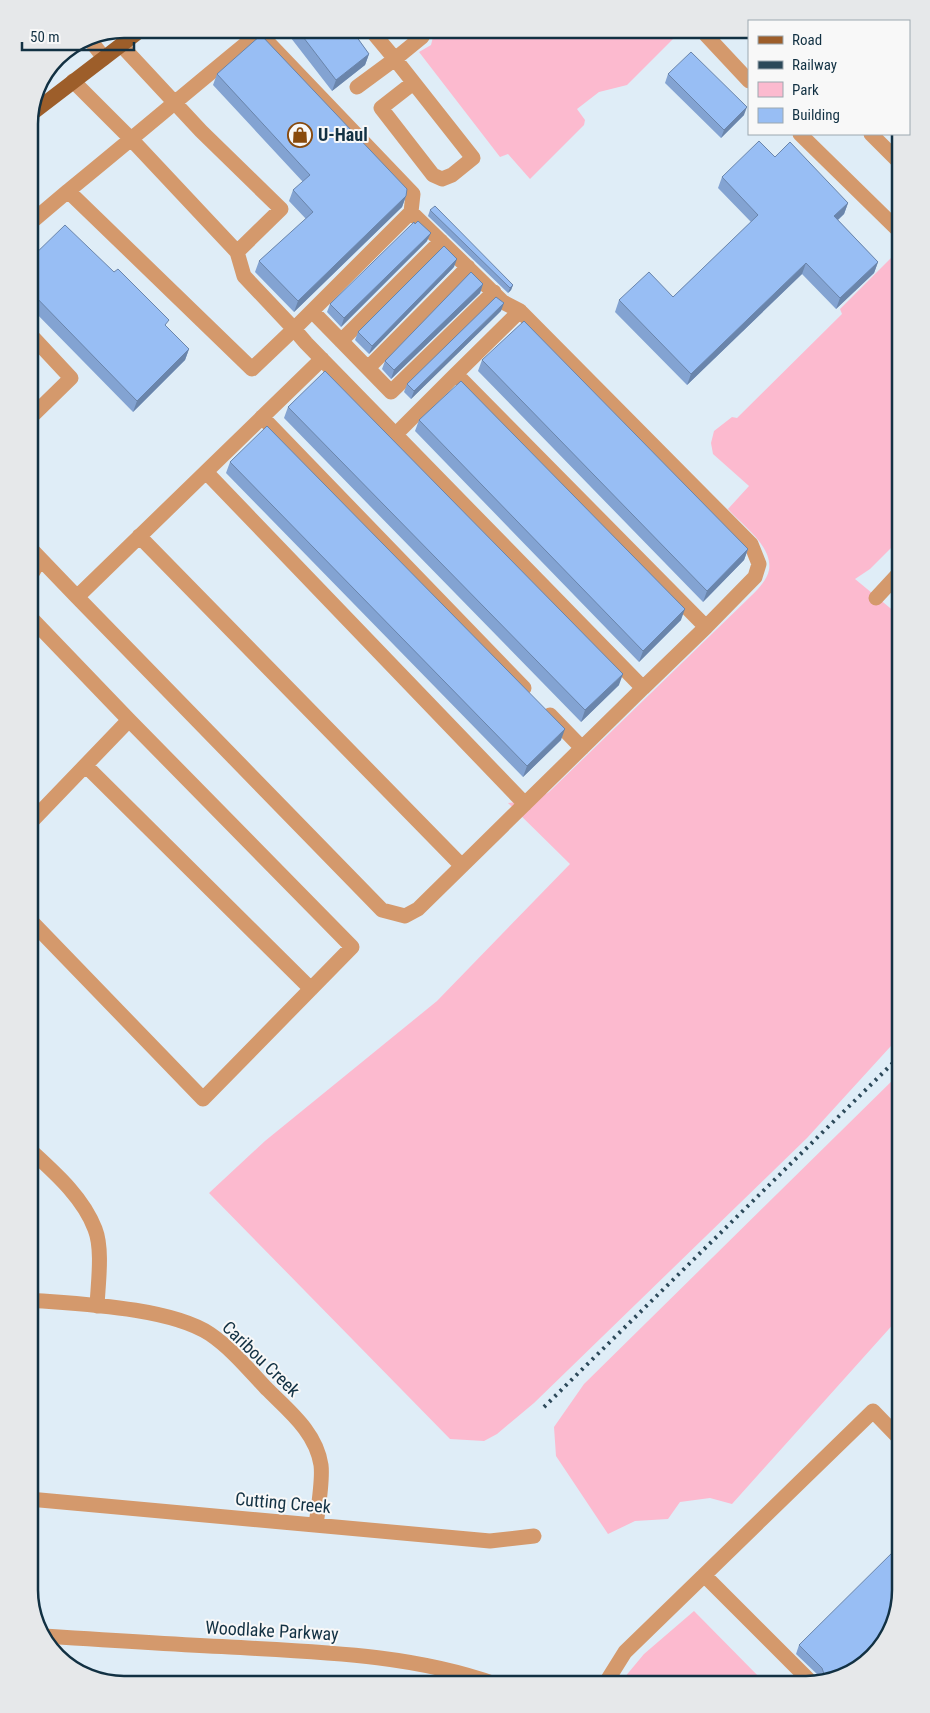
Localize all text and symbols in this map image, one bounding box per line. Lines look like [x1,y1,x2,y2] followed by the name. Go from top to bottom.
[22,20,135,52] scale bar
[748,20,910,135] legend
[30,28,60,46] text: 50 m
[792,31,822,49] text: Road
[792,56,837,74] text: Railway
[792,81,819,99] text: Park
[792,106,840,124] text: Building
[287,122,313,148] shop icon: U-Haul
[318,124,368,145] place label: U-Haul
[218,1316,305,1401] street label: Caribou Creek
[234,1488,332,1517] street label: Cutting Creek
[205,1617,340,1645] street label: Woodlake Parkway

